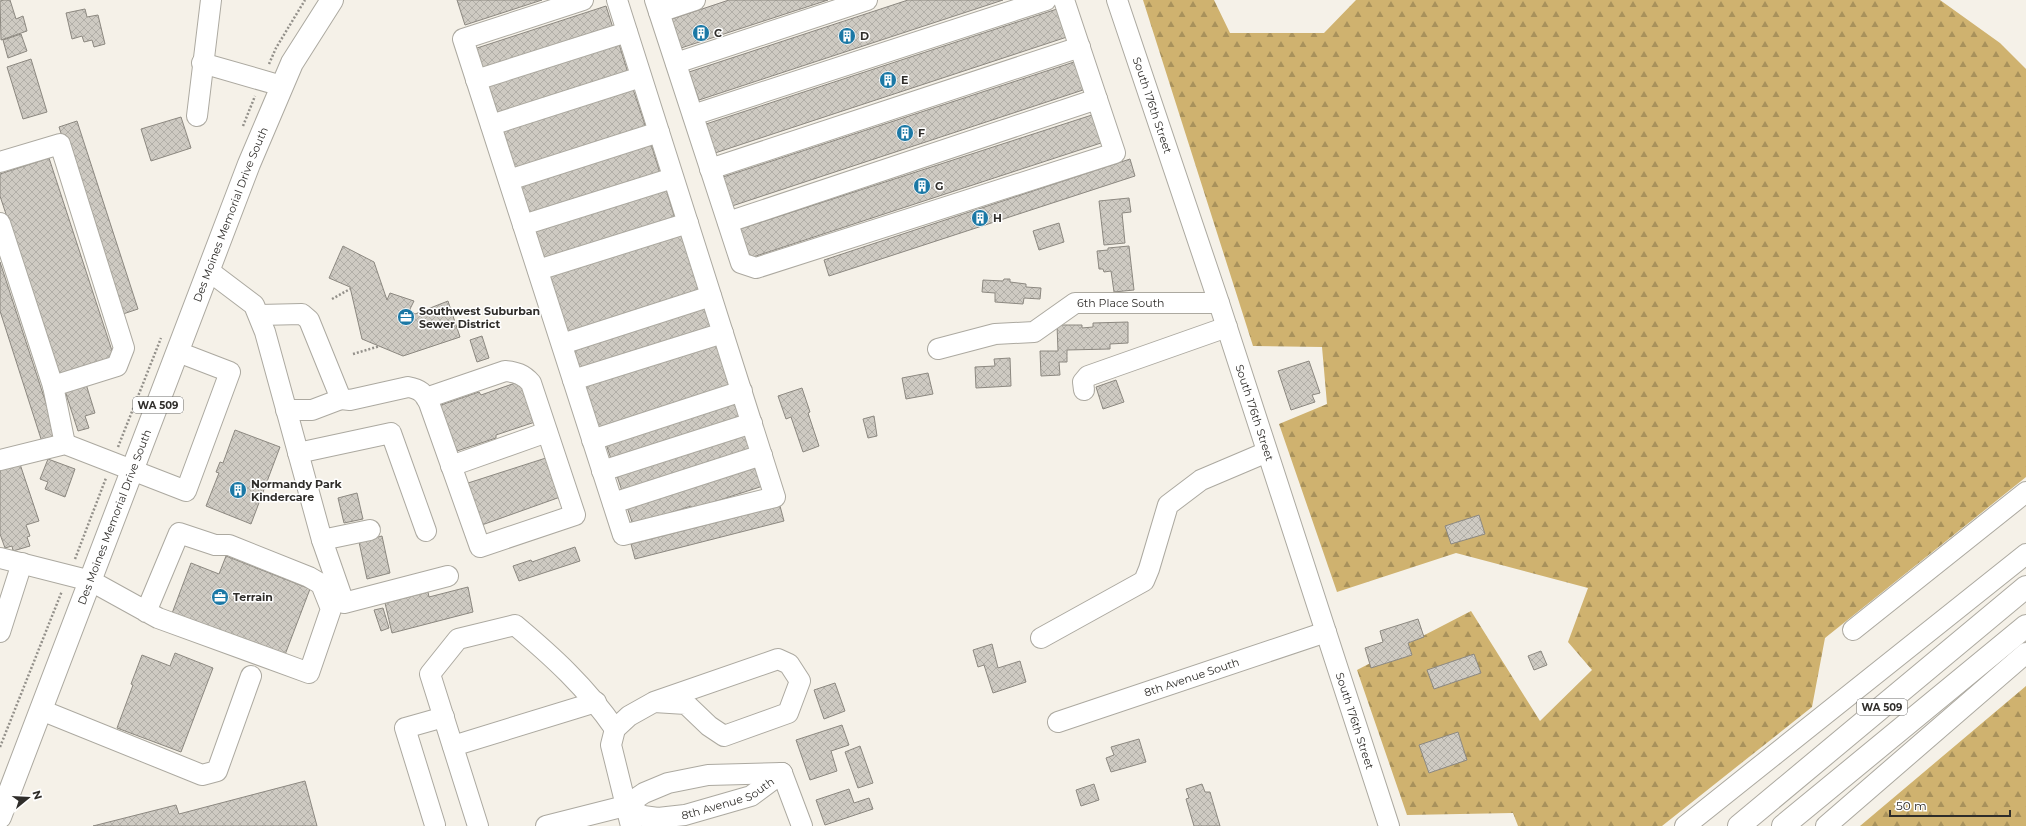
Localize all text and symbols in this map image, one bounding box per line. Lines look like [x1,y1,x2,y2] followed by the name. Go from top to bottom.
[691,23,711,43] building icon: C
[714,26,722,40] place label: C
[837,26,857,46] building icon: D
[860,29,869,43] place label: D
[1130,55,1175,156] street label: South 176th Street
[878,70,898,90] building icon: E
[901,73,908,87] place label: E
[895,123,915,143] building icon: F
[190,125,271,304] street label: Des Moines Memorial Drive South
[918,126,925,140] place label: F
[912,176,932,196] building icon: G
[935,179,943,193] place label: G
[970,208,990,228] building icon: H
[993,211,1002,225] place label: H
[1077,296,1165,310] street label: 6th Place South
[419,304,540,331] place label: Southwest Suburban Sewer District
[396,307,416,327] office icon: Southwest Suburban Sewer District
[1232,362,1277,463] street label: South 176th Street
[133,397,183,413] road number: WA 509
[75,427,154,607] street label: Des Moines Memorial Drive South
[251,477,342,504] place label: Normandy Park Kindercare
[228,480,248,500] building icon: Normandy Park Kindercare
[210,587,230,607] office icon: Terrain
[233,590,273,604] place label: Terrain
[1142,655,1241,700] street label: 8th Avenue South
[1333,671,1377,771] street label: South 176th Street
[1857,699,1907,715] road number: WA 509
[681,774,777,822] street label: 8th Avenue South
[8,778,48,818] north arrow
[29,789,46,801] text: N
[1890,792,2010,818] scale bar
[1896,798,1927,813] text: 50 m

